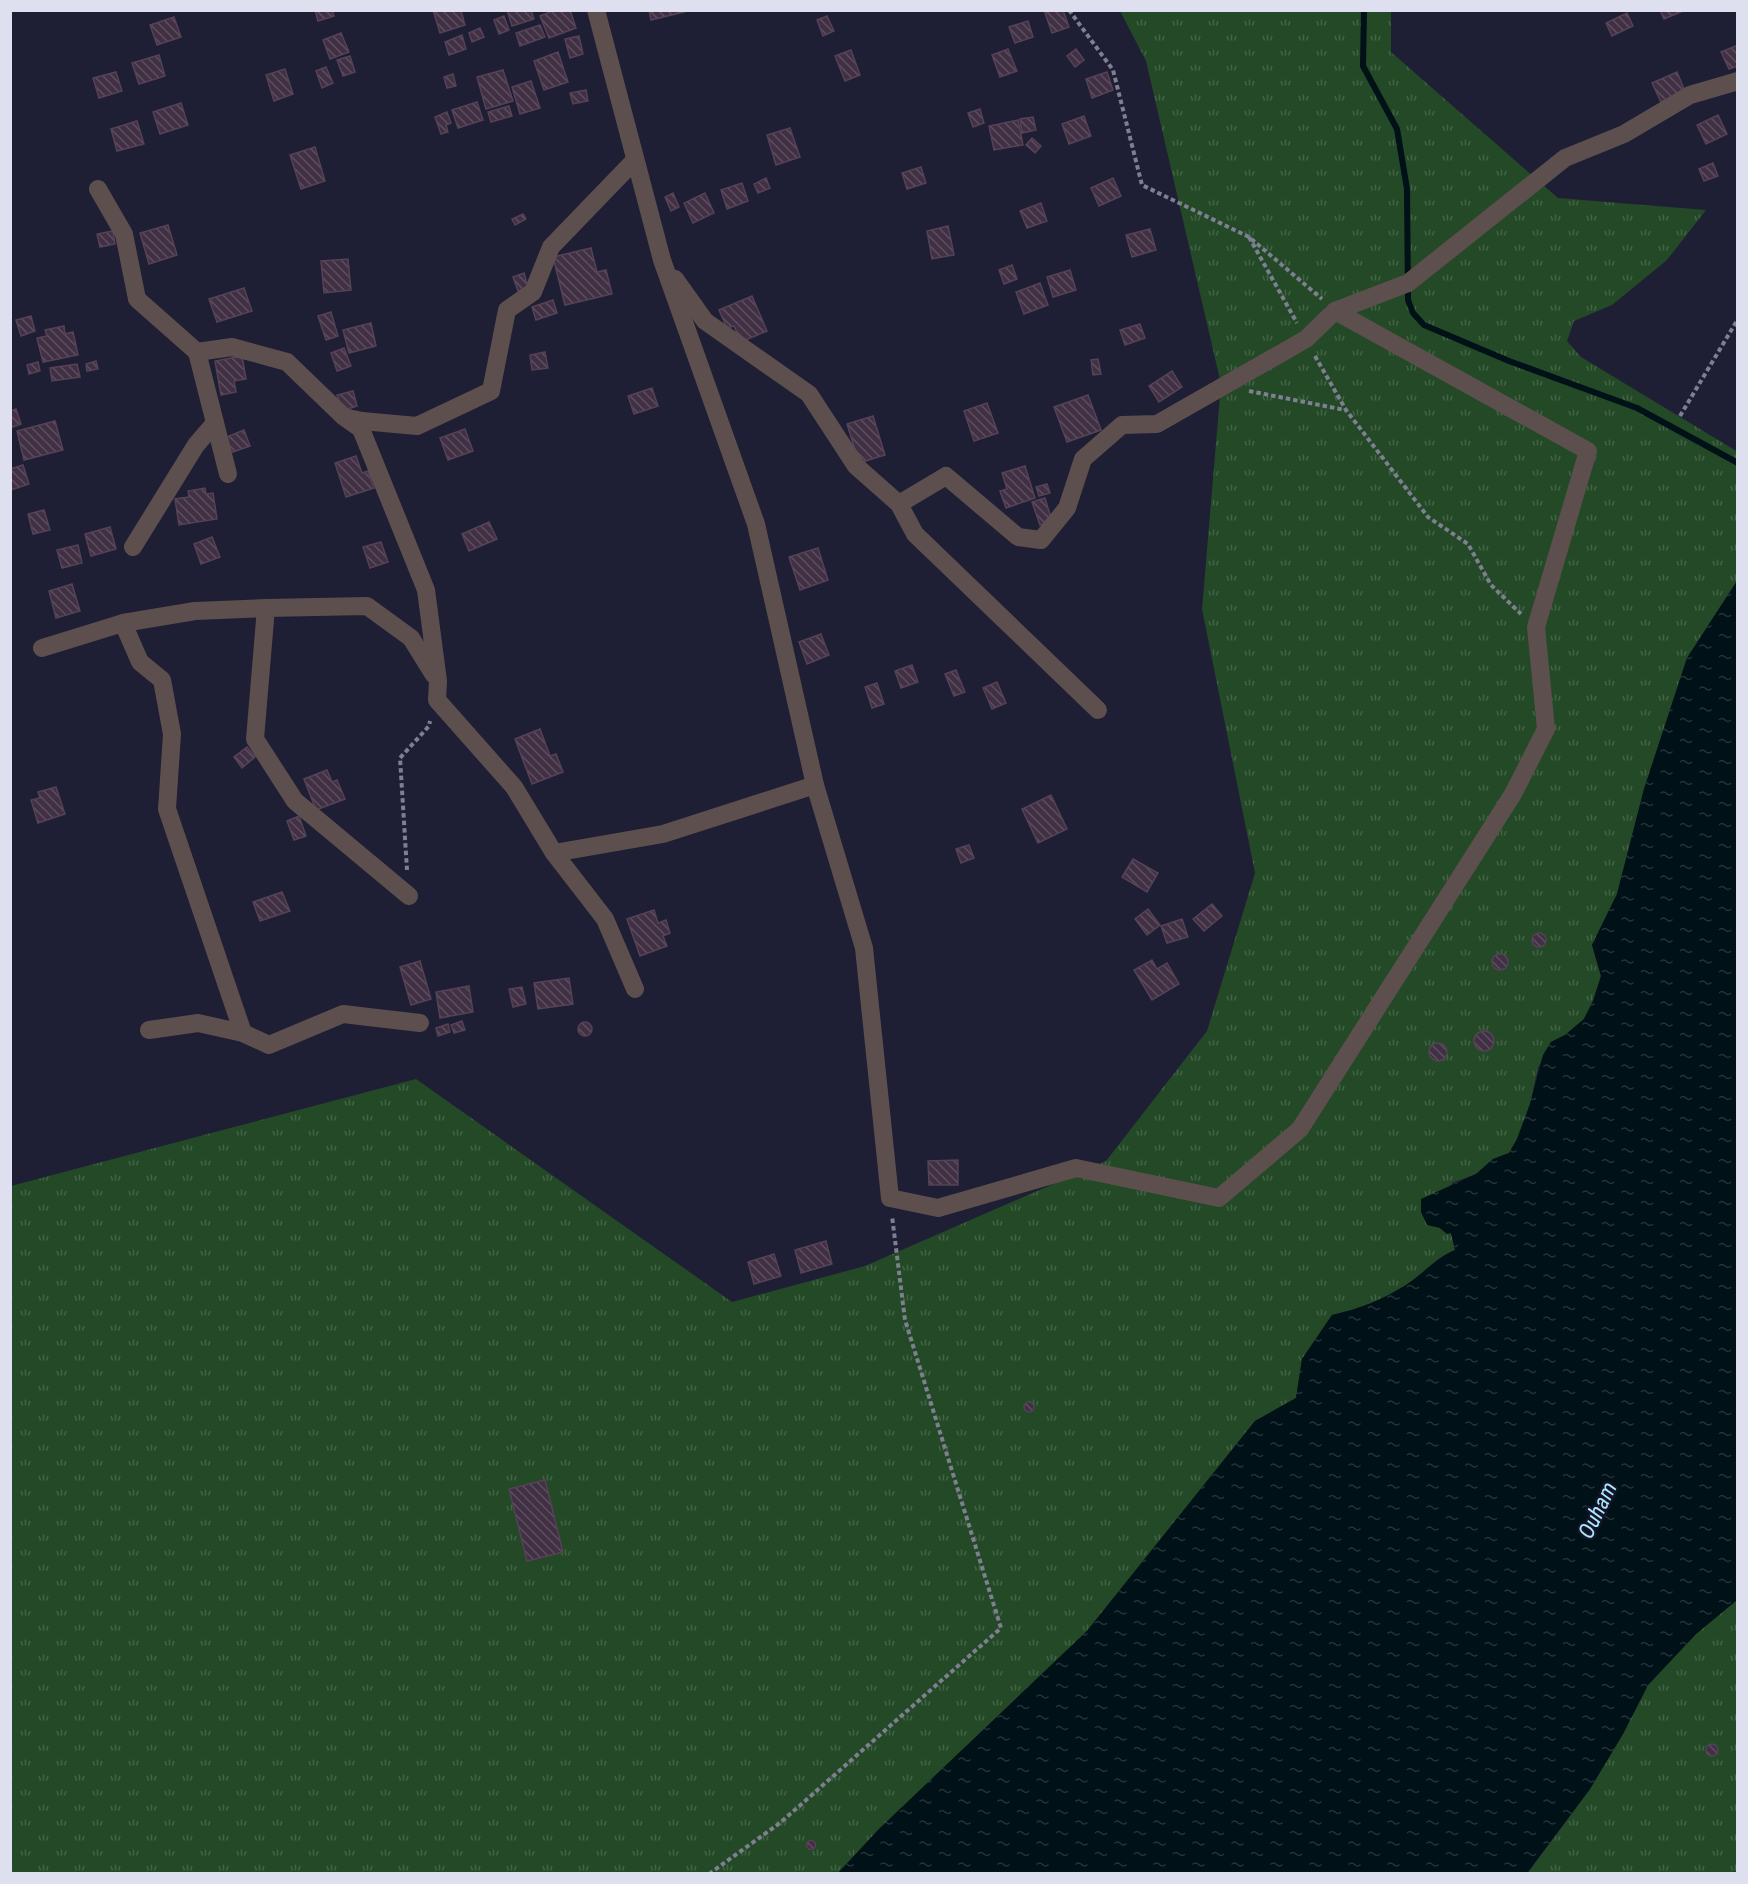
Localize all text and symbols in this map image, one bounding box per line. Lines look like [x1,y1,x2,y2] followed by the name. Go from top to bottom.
[1573,1478,1622,1543] water label: Ouham

